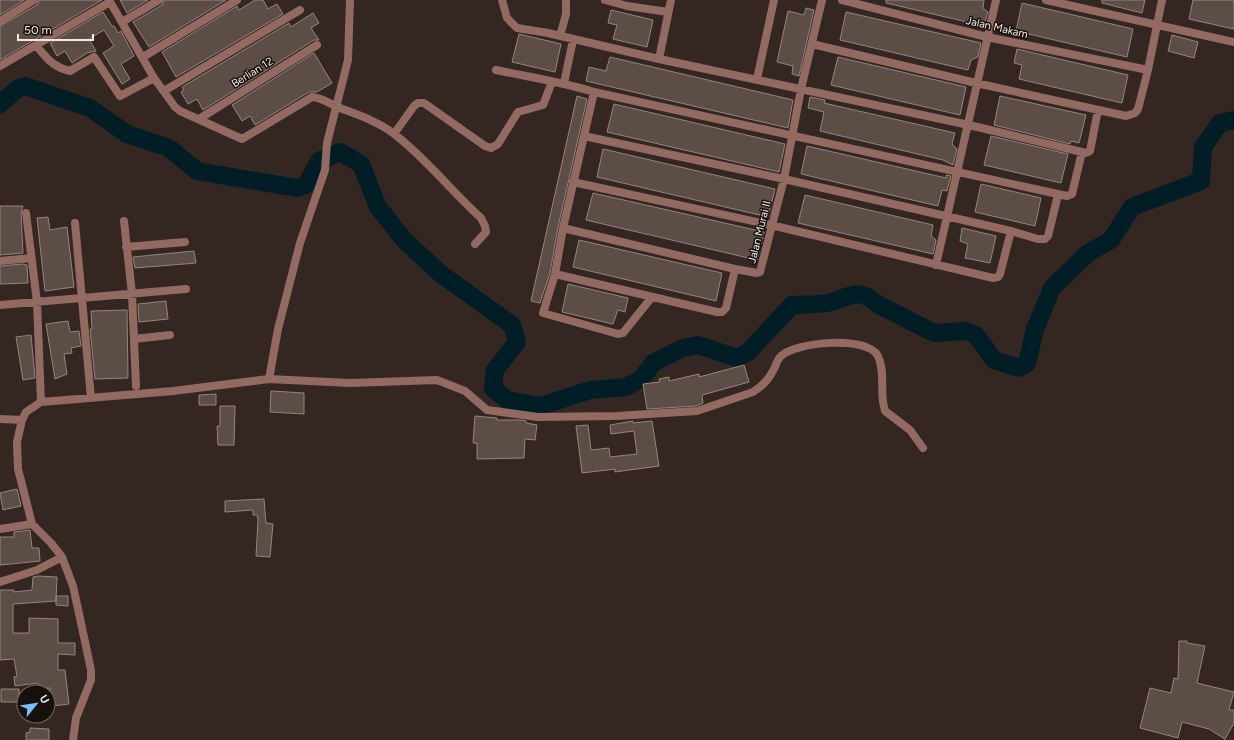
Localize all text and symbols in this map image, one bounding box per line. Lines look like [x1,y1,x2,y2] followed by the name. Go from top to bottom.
[965,14,1029,41] street label: Jalan Makam
[18,16,93,42] scale bar
[24,23,52,37] text: 50 m
[229,55,275,90] street label: Berlian 12
[745,199,774,265] street label: Jalan Murai II
[16,684,56,724] north arrow
[37,693,52,706] text: U

